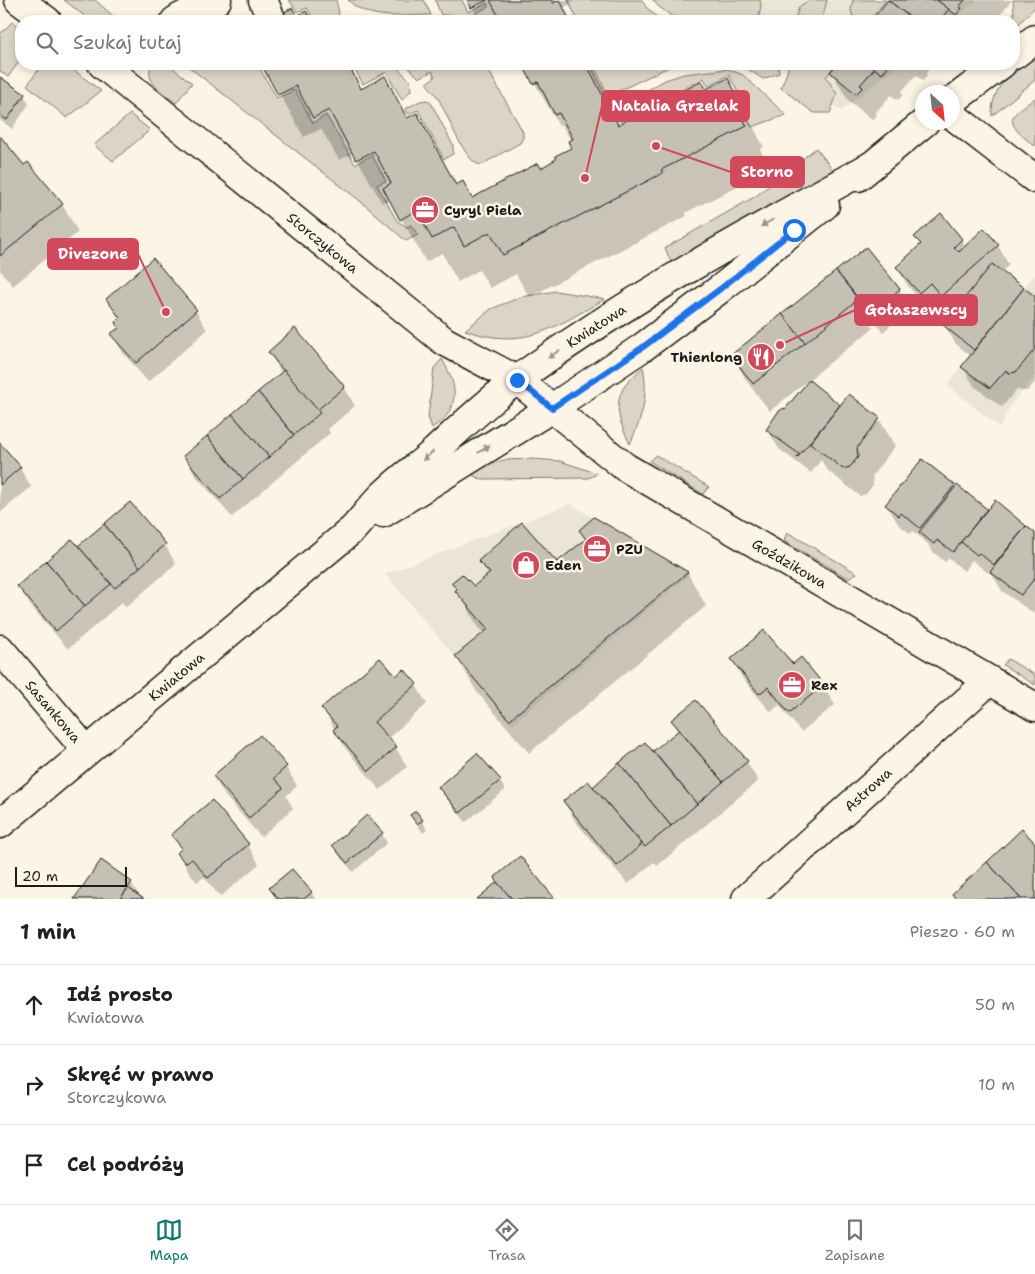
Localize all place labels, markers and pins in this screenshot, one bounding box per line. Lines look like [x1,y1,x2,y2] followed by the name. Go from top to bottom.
[602,91,749,121] callout: Natalia Grzelak
[731,157,804,187] callout: Storno
[410,195,440,225] office icon: Cyryl Piela
[444,201,522,219] place label: Cyryl Piela
[48,239,138,269] callout: Divezone
[855,295,977,325] callout: Gołaszewscy
[746,342,776,372] restaurant icon: Thienlong
[670,348,742,366] place label: Thienlong
[582,534,612,564] office icon: PZU
[616,540,643,558] place label: PZU
[511,550,541,580] shop icon: Eden
[545,556,581,574] place label: Eden
[777,670,807,700] office icon: Rex
[811,676,838,694] place label: Rex

